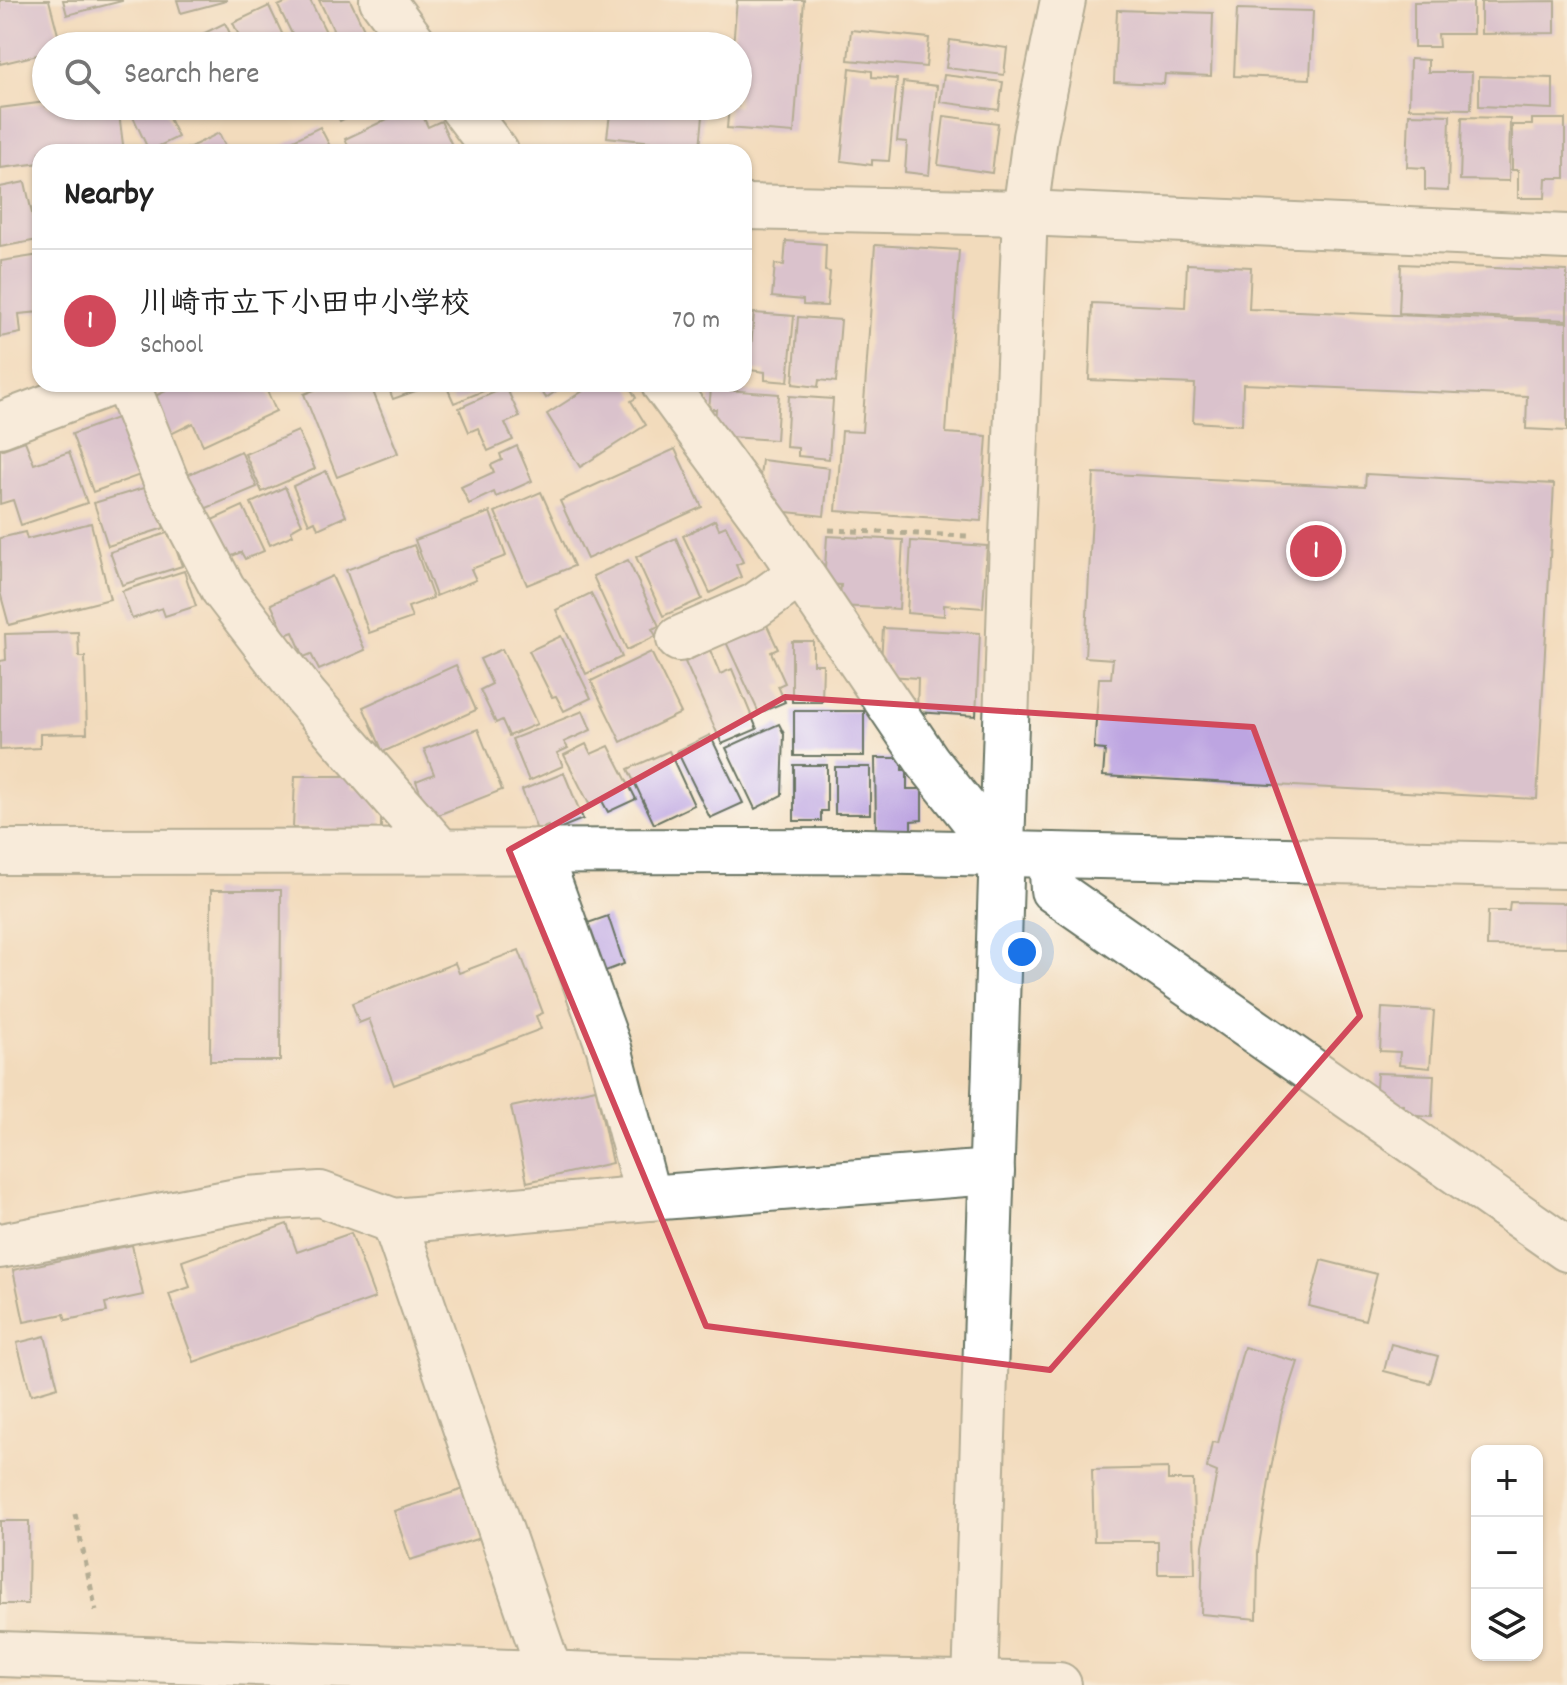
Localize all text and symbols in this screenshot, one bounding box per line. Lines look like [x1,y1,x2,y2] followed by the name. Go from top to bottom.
[32,32,752,120] search box
[60,54,104,98] icon: search
[124,55,260,98] text: Search here
[64,172,153,221] text: Nearby
[140,285,470,328] text: 川崎市立下小田中小学校
[87,303,93,340] text: 1
[672,303,720,340] text: 70 m
[140,328,203,365] text: School
[1290,521,1342,581] pin: 1
[1002,932,1042,972] your location
[1471,1445,1543,1661] map controls
[1471,1445,1543,1517] button: +
[1471,1517,1543,1589] button: −
[1471,1589,1543,1661] button: layers

